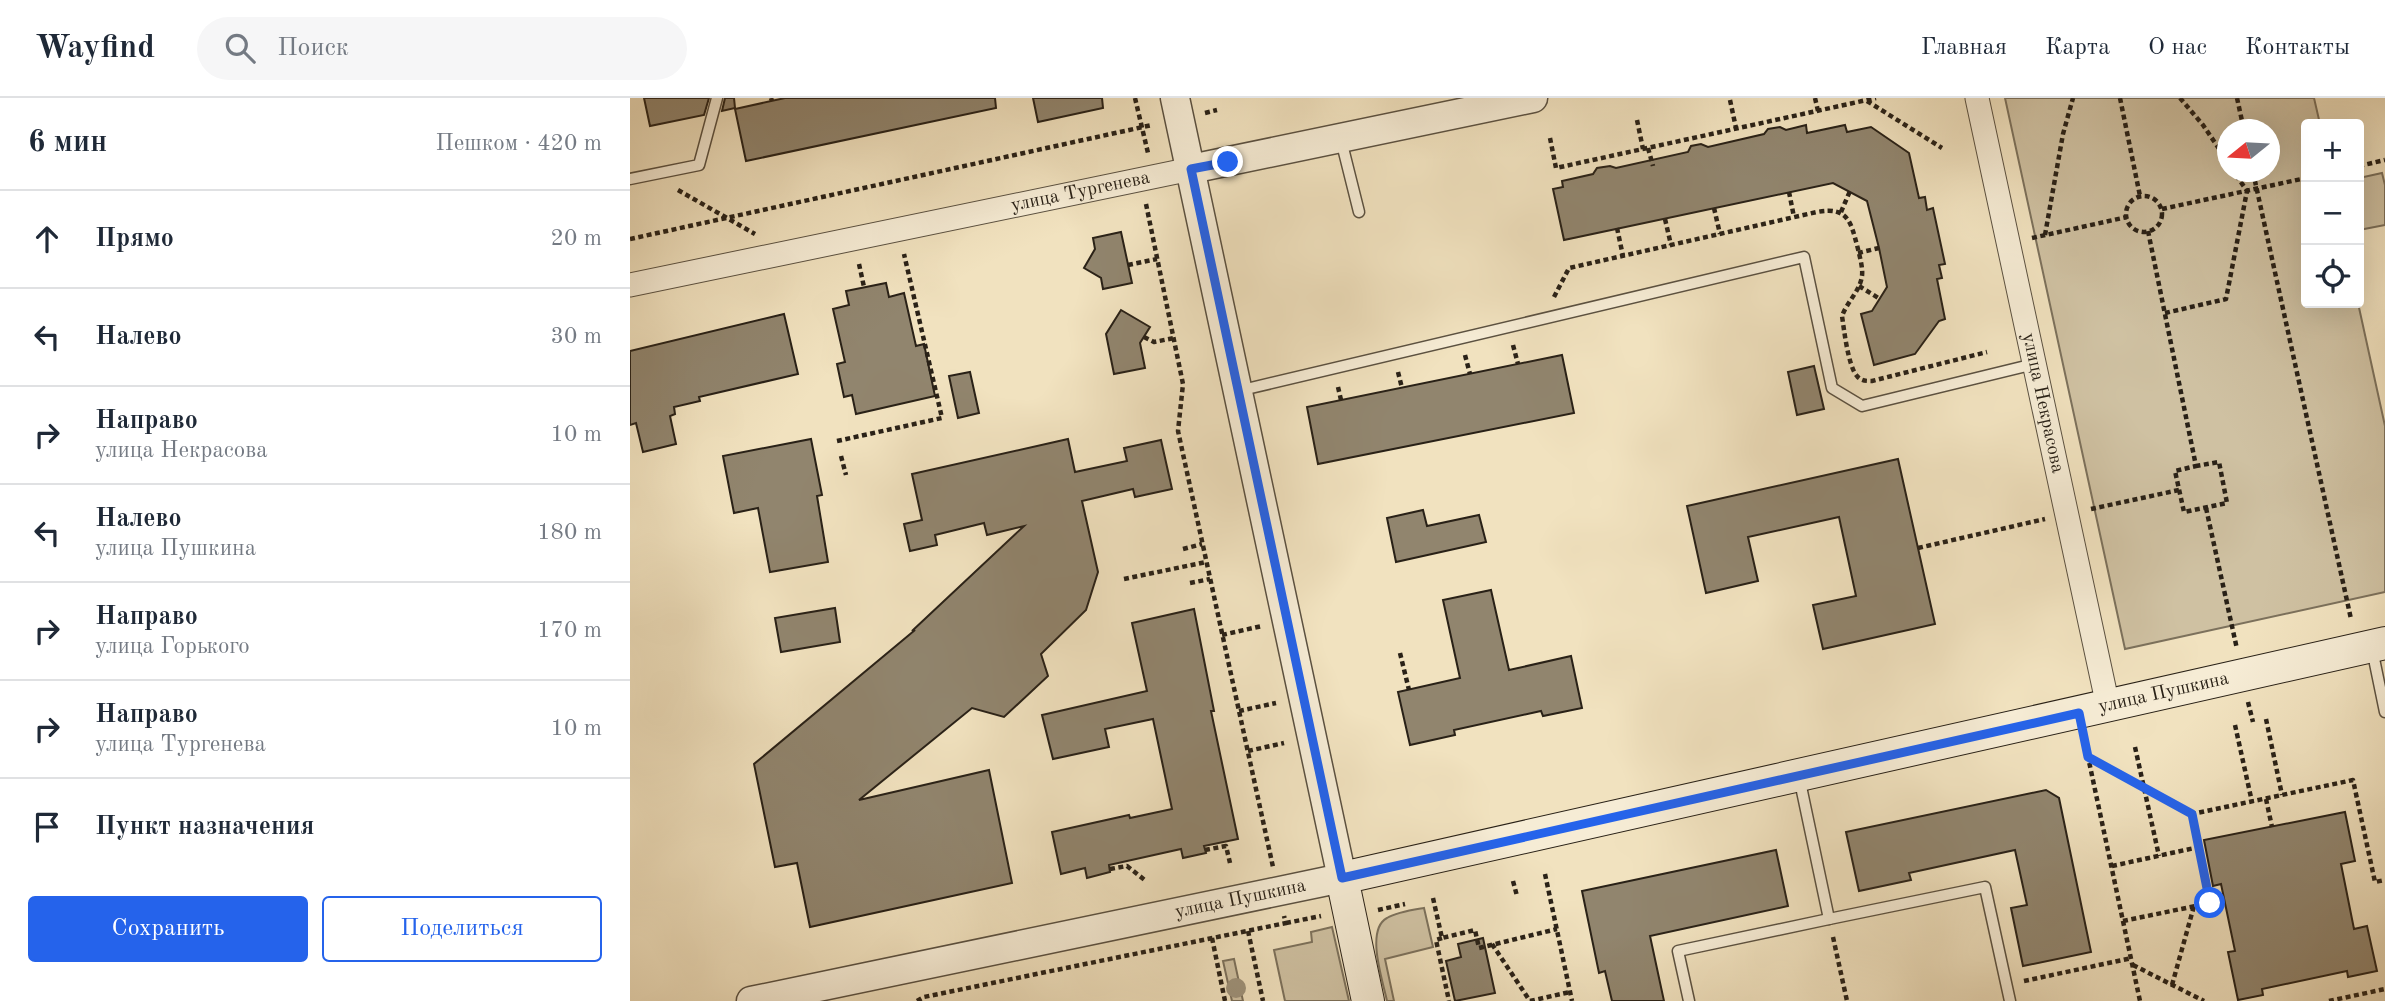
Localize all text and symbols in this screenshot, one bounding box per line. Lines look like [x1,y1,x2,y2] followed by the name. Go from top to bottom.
[197,17,687,80] search box
[221,29,259,67] icon: search
[35,32,155,65] text: Wayfind
[277,35,349,61] text: Поиск
[1921,36,2007,60] text: Главная
[2045,36,2110,60] text: Карта
[2148,36,2207,60] text: О нас
[2245,36,2350,60] text: Контакты
[2217,119,2280,182] north arrow
[2301,119,2364,308] map controls
[2301,119,2364,182] button: +
[28,128,107,158] text: 6 мин
[436,132,602,155] text: Пешком · 420 m
[1212,146,1243,177] route end
[1009,168,1152,215] street label: улица Тургенева
[2301,182,2364,245] button: −
[28,220,66,258] icon: ahead
[95,226,174,252] text: Прямо
[551,227,602,250] text: 20 m
[2301,245,2364,308] button: locate
[28,318,66,356] icon: left
[95,324,182,350] text: Налево
[551,325,602,348] text: 30 m
[2018,331,2067,475] street label: улица Некрасова
[95,408,198,434] text: Направо
[28,416,66,454] icon: right
[551,423,602,446] text: 10 m
[95,439,268,462] text: улица Некрасова
[95,506,182,532] text: Налево
[28,514,66,552] icon: left
[537,521,602,544] text: 180 m
[95,537,256,560] text: улица Пушкина
[95,604,198,630] text: Направо
[28,612,66,650] icon: right
[537,619,602,642] text: 170 m
[95,635,250,658] text: улица Горького
[2097,669,2231,717] street label: улица Пушкина
[95,702,198,728] text: Направо
[28,710,66,748] icon: right
[551,717,602,740] text: 10 m
[95,733,266,756] text: улица Тургенева
[28,808,66,846] icon: arrive
[95,814,314,840] text: Пункт назначения
[1173,876,1308,922] street label: улица Пушкина
[2194,887,2225,918] route start
[28,896,308,962] button: Сохранить
[322,896,602,962] button: Поделиться

